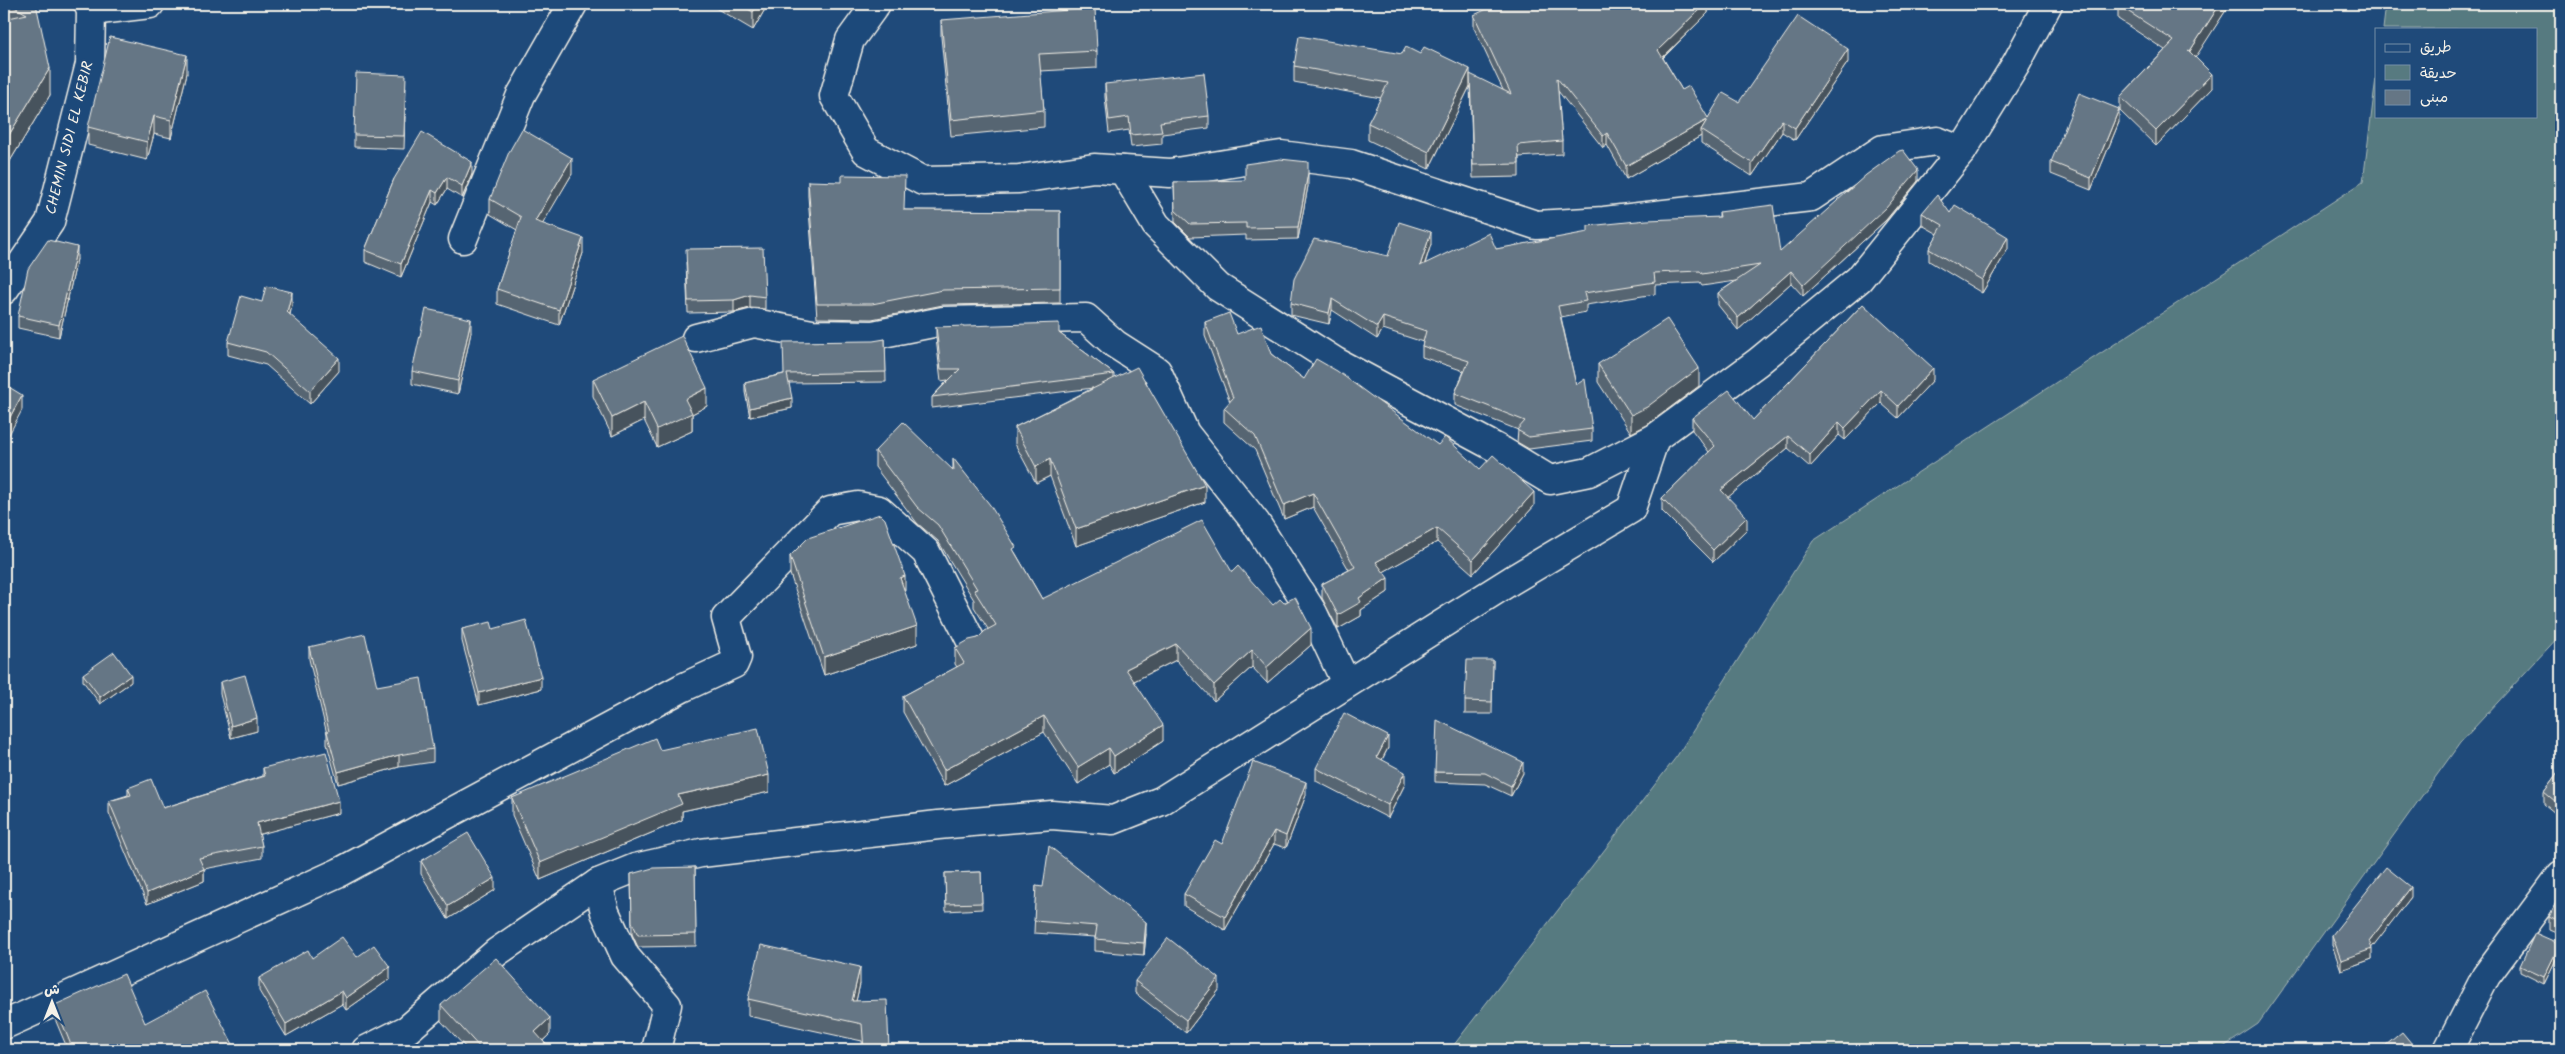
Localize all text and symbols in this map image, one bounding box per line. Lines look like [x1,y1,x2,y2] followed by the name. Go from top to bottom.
[2375,28,2538,118] legend
[2420,36,2452,60] text: طريق
[39,59,101,217] street label: CHEMIN SIDI EL KEBIR
[2420,62,2457,86] text: حديقة
[2420,86,2448,110] text: مبنى
[28,976,78,1026] north arrow
[44,979,60,1001] text: ش

